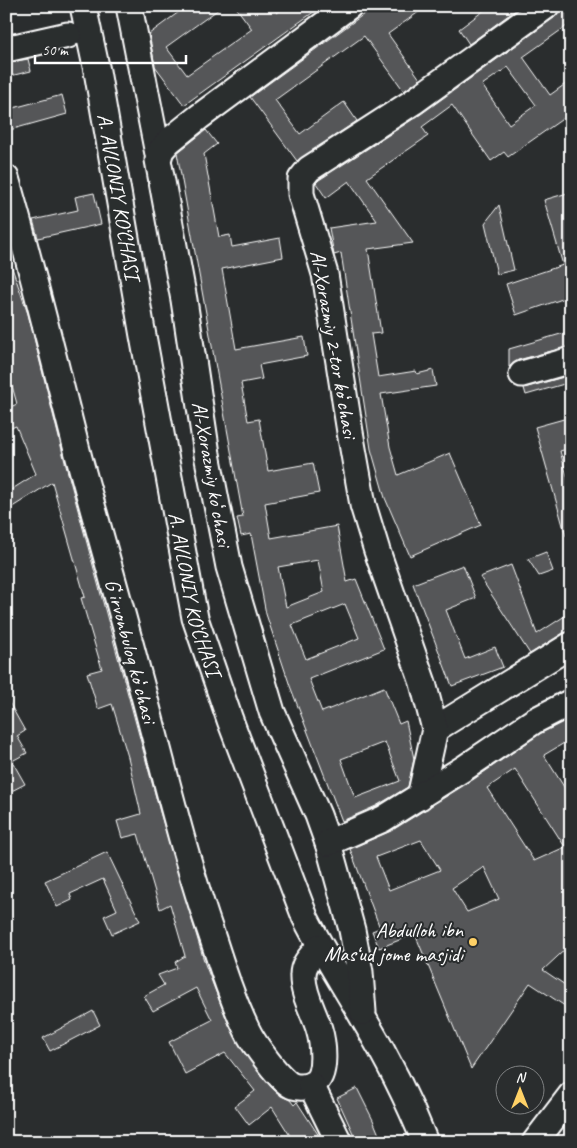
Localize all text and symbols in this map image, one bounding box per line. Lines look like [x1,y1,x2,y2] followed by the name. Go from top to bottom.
[35,32,186,64] scale bar
[42,41,69,60] text: 50 m
[92,112,147,286] street label: A. AVLONIY KO‘CHASI
[305,248,364,443] street label: Al-Xorazmiy 2-tor koʻchasi
[186,400,238,552] street label: Al-Xorazmiy koʻchasi
[163,510,229,684] street label: A. AVLONIY KO‘CHASI
[99,576,164,729] street label: Gʻirvonbuloq koʻchasi
[324,917,466,967] place label: Abdulloh ibn Mas‘ud jome masjidi
[467,936,479,948] marker: Abdulloh ibn Mas‘ud jome masjidi
[494,1066,544,1116] north arrow
[516,1069,527,1086] text: N

